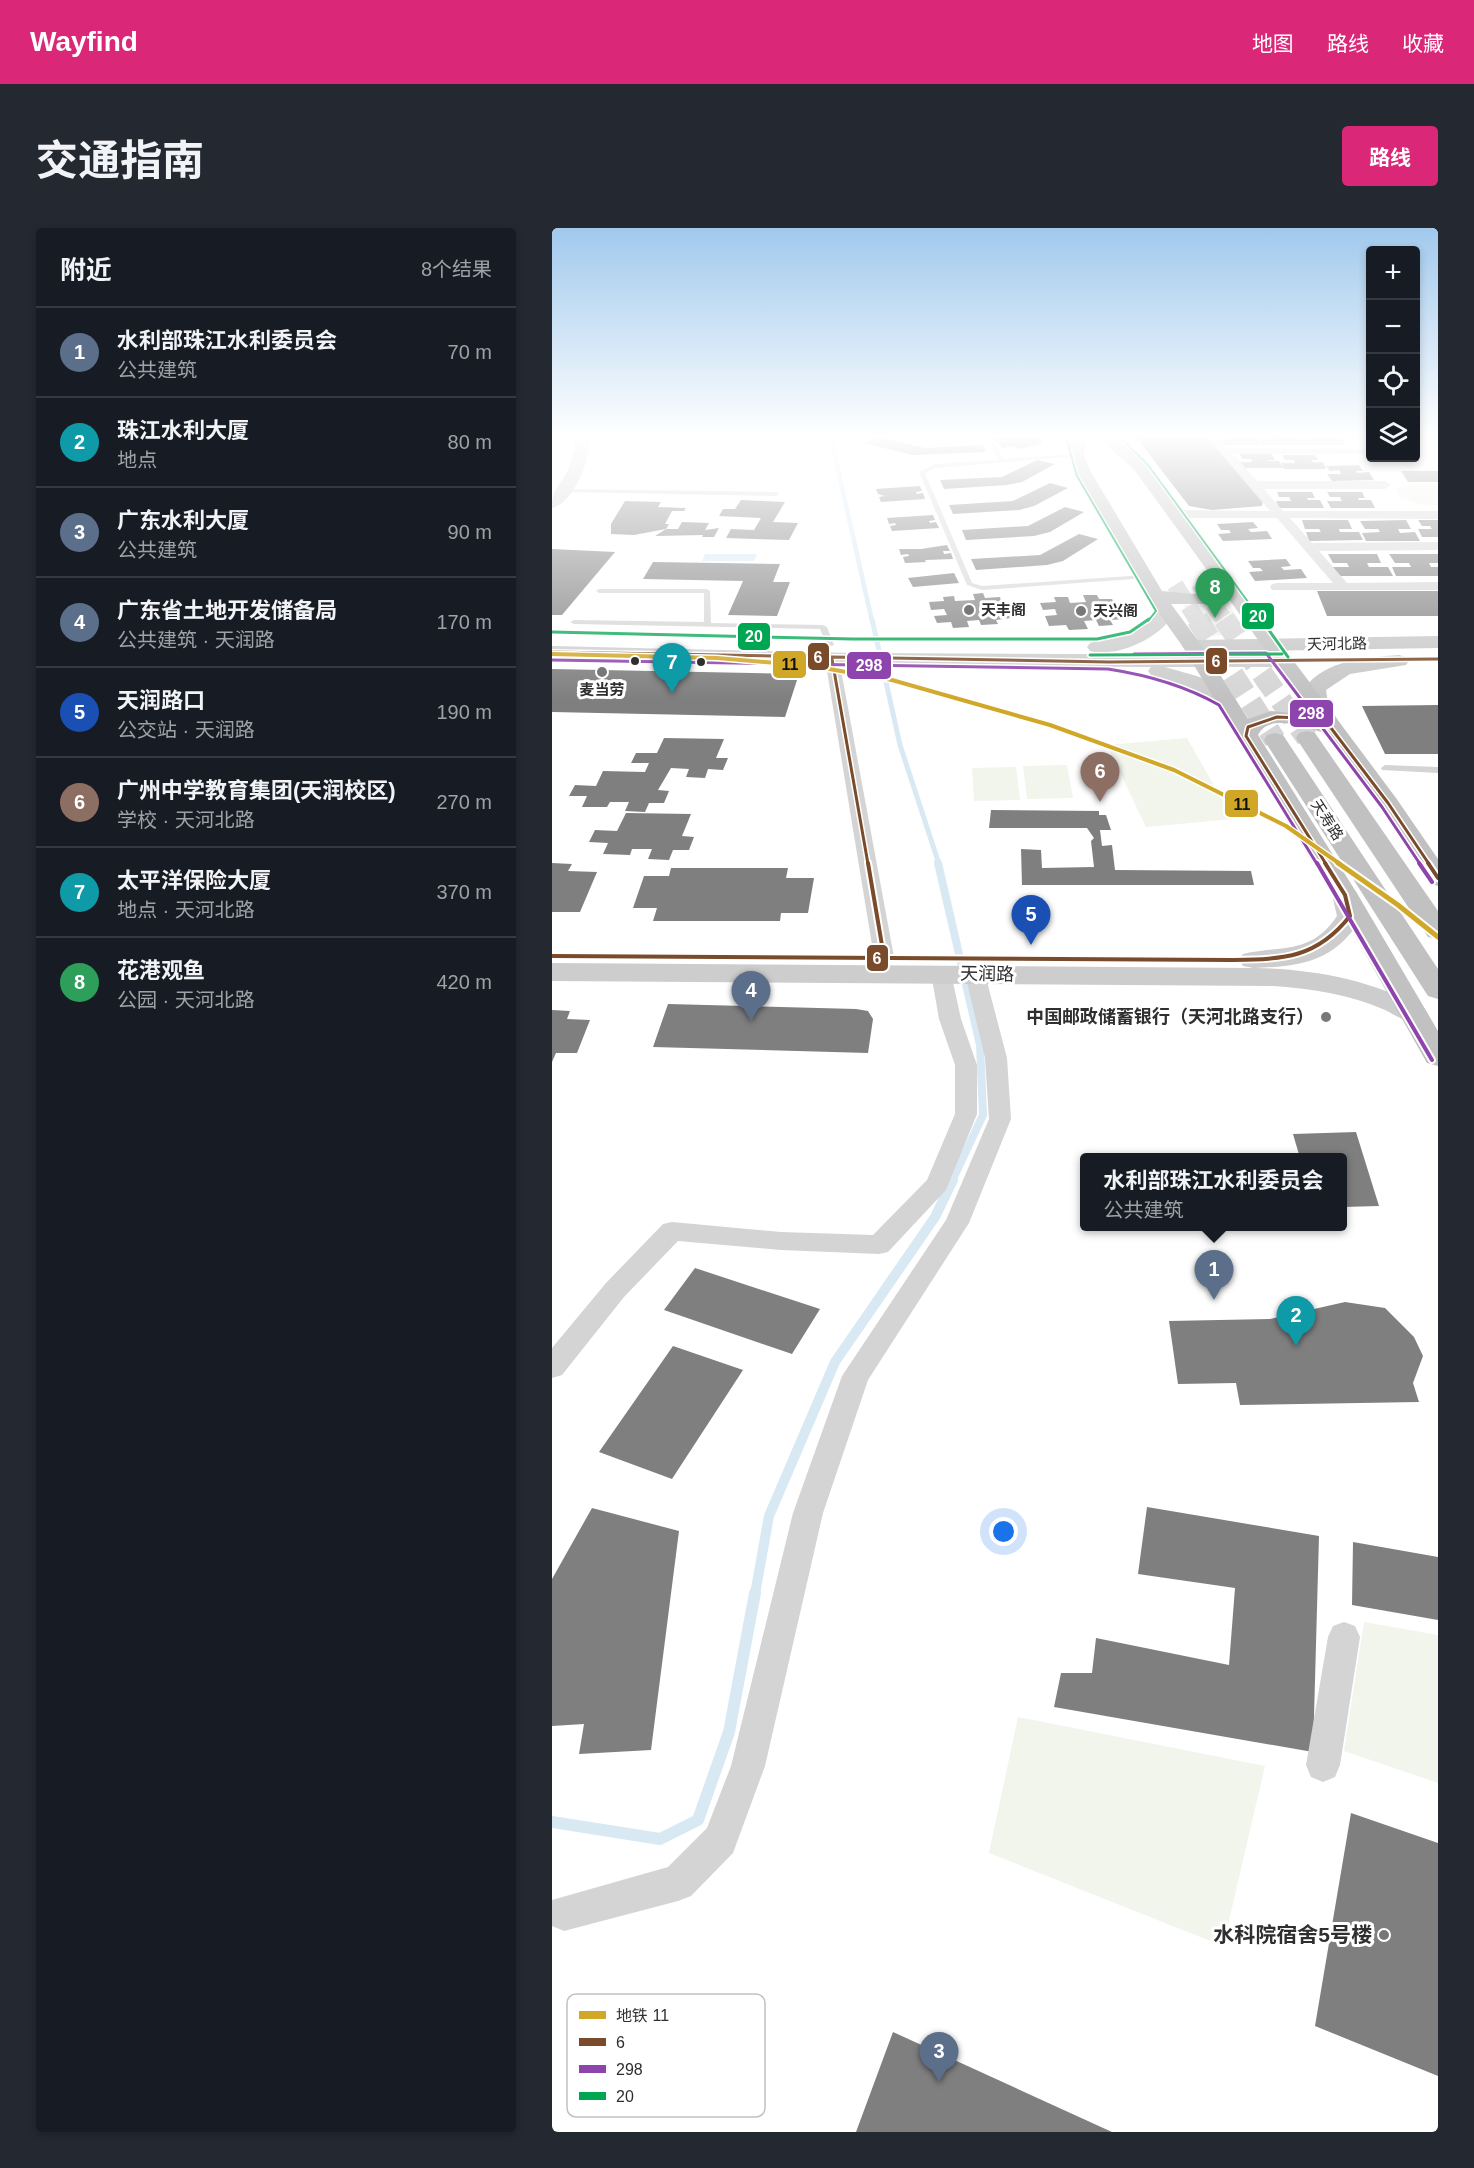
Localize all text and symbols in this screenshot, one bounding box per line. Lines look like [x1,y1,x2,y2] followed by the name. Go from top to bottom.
[30,26,138,57] text: Wayfind
[1252,32,1294,55] text: 地图
[1327,32,1369,55] text: 路线
[1402,32,1444,55] text: 收藏
[1342,126,1438,186] button: 路线
[36,137,204,184] text: 交通指南
[1366,246,1420,462] map controls
[1366,246,1420,300] button: +
[60,255,112,285] text: 附近
[421,258,492,280] text: 8个结果
[1366,300,1420,354] button: −
[117,328,337,353] text: 水利部珠江水利委员会
[74,341,85,363] text: 1
[448,341,492,363] text: 70 m
[1366,354,1420,408] button: locate
[117,359,197,381] text: 公共建筑
[1366,408,1420,462] button: layers
[117,418,249,443] text: 珠江水利大厦
[74,431,85,453] text: 2
[448,431,492,453] text: 80 m
[117,449,157,471] text: 地点
[117,508,249,533] text: 广东水利大厦
[74,521,85,543] text: 3
[448,521,492,543] text: 90 m
[117,539,197,561] text: 公共建筑
[1196,568,1234,618] pin: 8
[117,598,337,623] text: 广东省土地开发储备局
[981,601,1026,618] place label: 天丰阁
[1093,602,1138,619] place label: 天兴阁
[1241,602,1275,630] line badge: 20
[962,603,976,617] marker: 天丰阁
[1074,604,1088,618] marker: 天兴阁
[1249,608,1267,625] text: 20
[74,611,85,633] text: 4
[436,611,492,633] text: 170 m
[737,622,771,651] line badge: 20
[745,628,763,645] text: 20
[117,629,275,651] text: 公共建筑 · 天润路
[1307,634,1367,653] street label: 天河北路
[807,642,830,671] line badge: 6
[652,644,692,693] pin: 7
[1205,647,1228,675] line badge: 6
[814,649,823,666] text: 6
[772,650,807,679] line badge: 11
[846,651,892,680] line badge: 298
[1212,653,1221,670] text: 6
[629,655,641,667] unlabelled marker
[695,656,707,668] unlabelled marker
[782,656,799,673] text: 11
[856,657,882,674] text: 298
[595,665,609,679] marker: 麦当劳
[579,681,625,698] place label: 麦当劳
[117,688,205,713] text: 天润路口
[1289,699,1334,728] line badge: 298
[74,701,85,723] text: 5
[436,701,492,723] text: 190 m
[1298,705,1324,722] text: 298
[117,719,255,741] text: 公交站 · 天润路
[1080,752,1120,802] pin: 6
[117,778,396,803] text: 广州中学教育集团(天润校区)
[1224,789,1259,818] line badge: 11
[74,791,85,813] text: 6
[436,791,492,813] text: 270 m
[1234,796,1251,813] text: 11
[1308,796,1347,843] street label: 天寿路
[117,809,255,831] text: 学校 · 天河北路
[117,868,271,893] text: 太平洋保险大厦
[74,881,85,903] text: 7
[436,881,492,903] text: 370 m
[1012,896,1050,945] pin: 5
[117,899,255,921] text: 地点 · 天河北路
[866,944,889,972] line badge: 6
[873,950,882,967] text: 6
[117,958,205,983] text: 花港观鱼
[960,964,1014,984] street label: 天润路
[74,971,85,993] text: 8
[436,971,492,993] text: 420 m
[732,972,770,1021] pin: 4
[117,989,255,1011] text: 公园 · 天河北路
[1026,1006,1314,1027] place label: 中国邮政储蓄银行（天河北路支行）
[1319,1010,1333,1024] marker: 中国邮政储蓄银行（天河北路支行）
[1080,1153,1347,1231] popup
[1103,1168,1324,1193] text: 水利部珠江水利委员会
[1103,1199,1183,1221] text: 公共建筑
[1194,1250,1234,1300] pin: 1
[1276,1296,1316,1346] pin: 2
[989,1517,1018,1546] your location
[1213,1923,1372,1946] place label: 水科院宿舍5号楼
[1377,1928,1391,1942] marker: 水科院宿舍5号楼
[567,1994,765,2117] legend
[616,2007,669,2024] text: 地铁 11
[920,2032,958,2082] pin: 3
[616,2034,625,2051] text: 6
[616,2061,643,2078] text: 298
[616,2088,634,2105] text: 20

